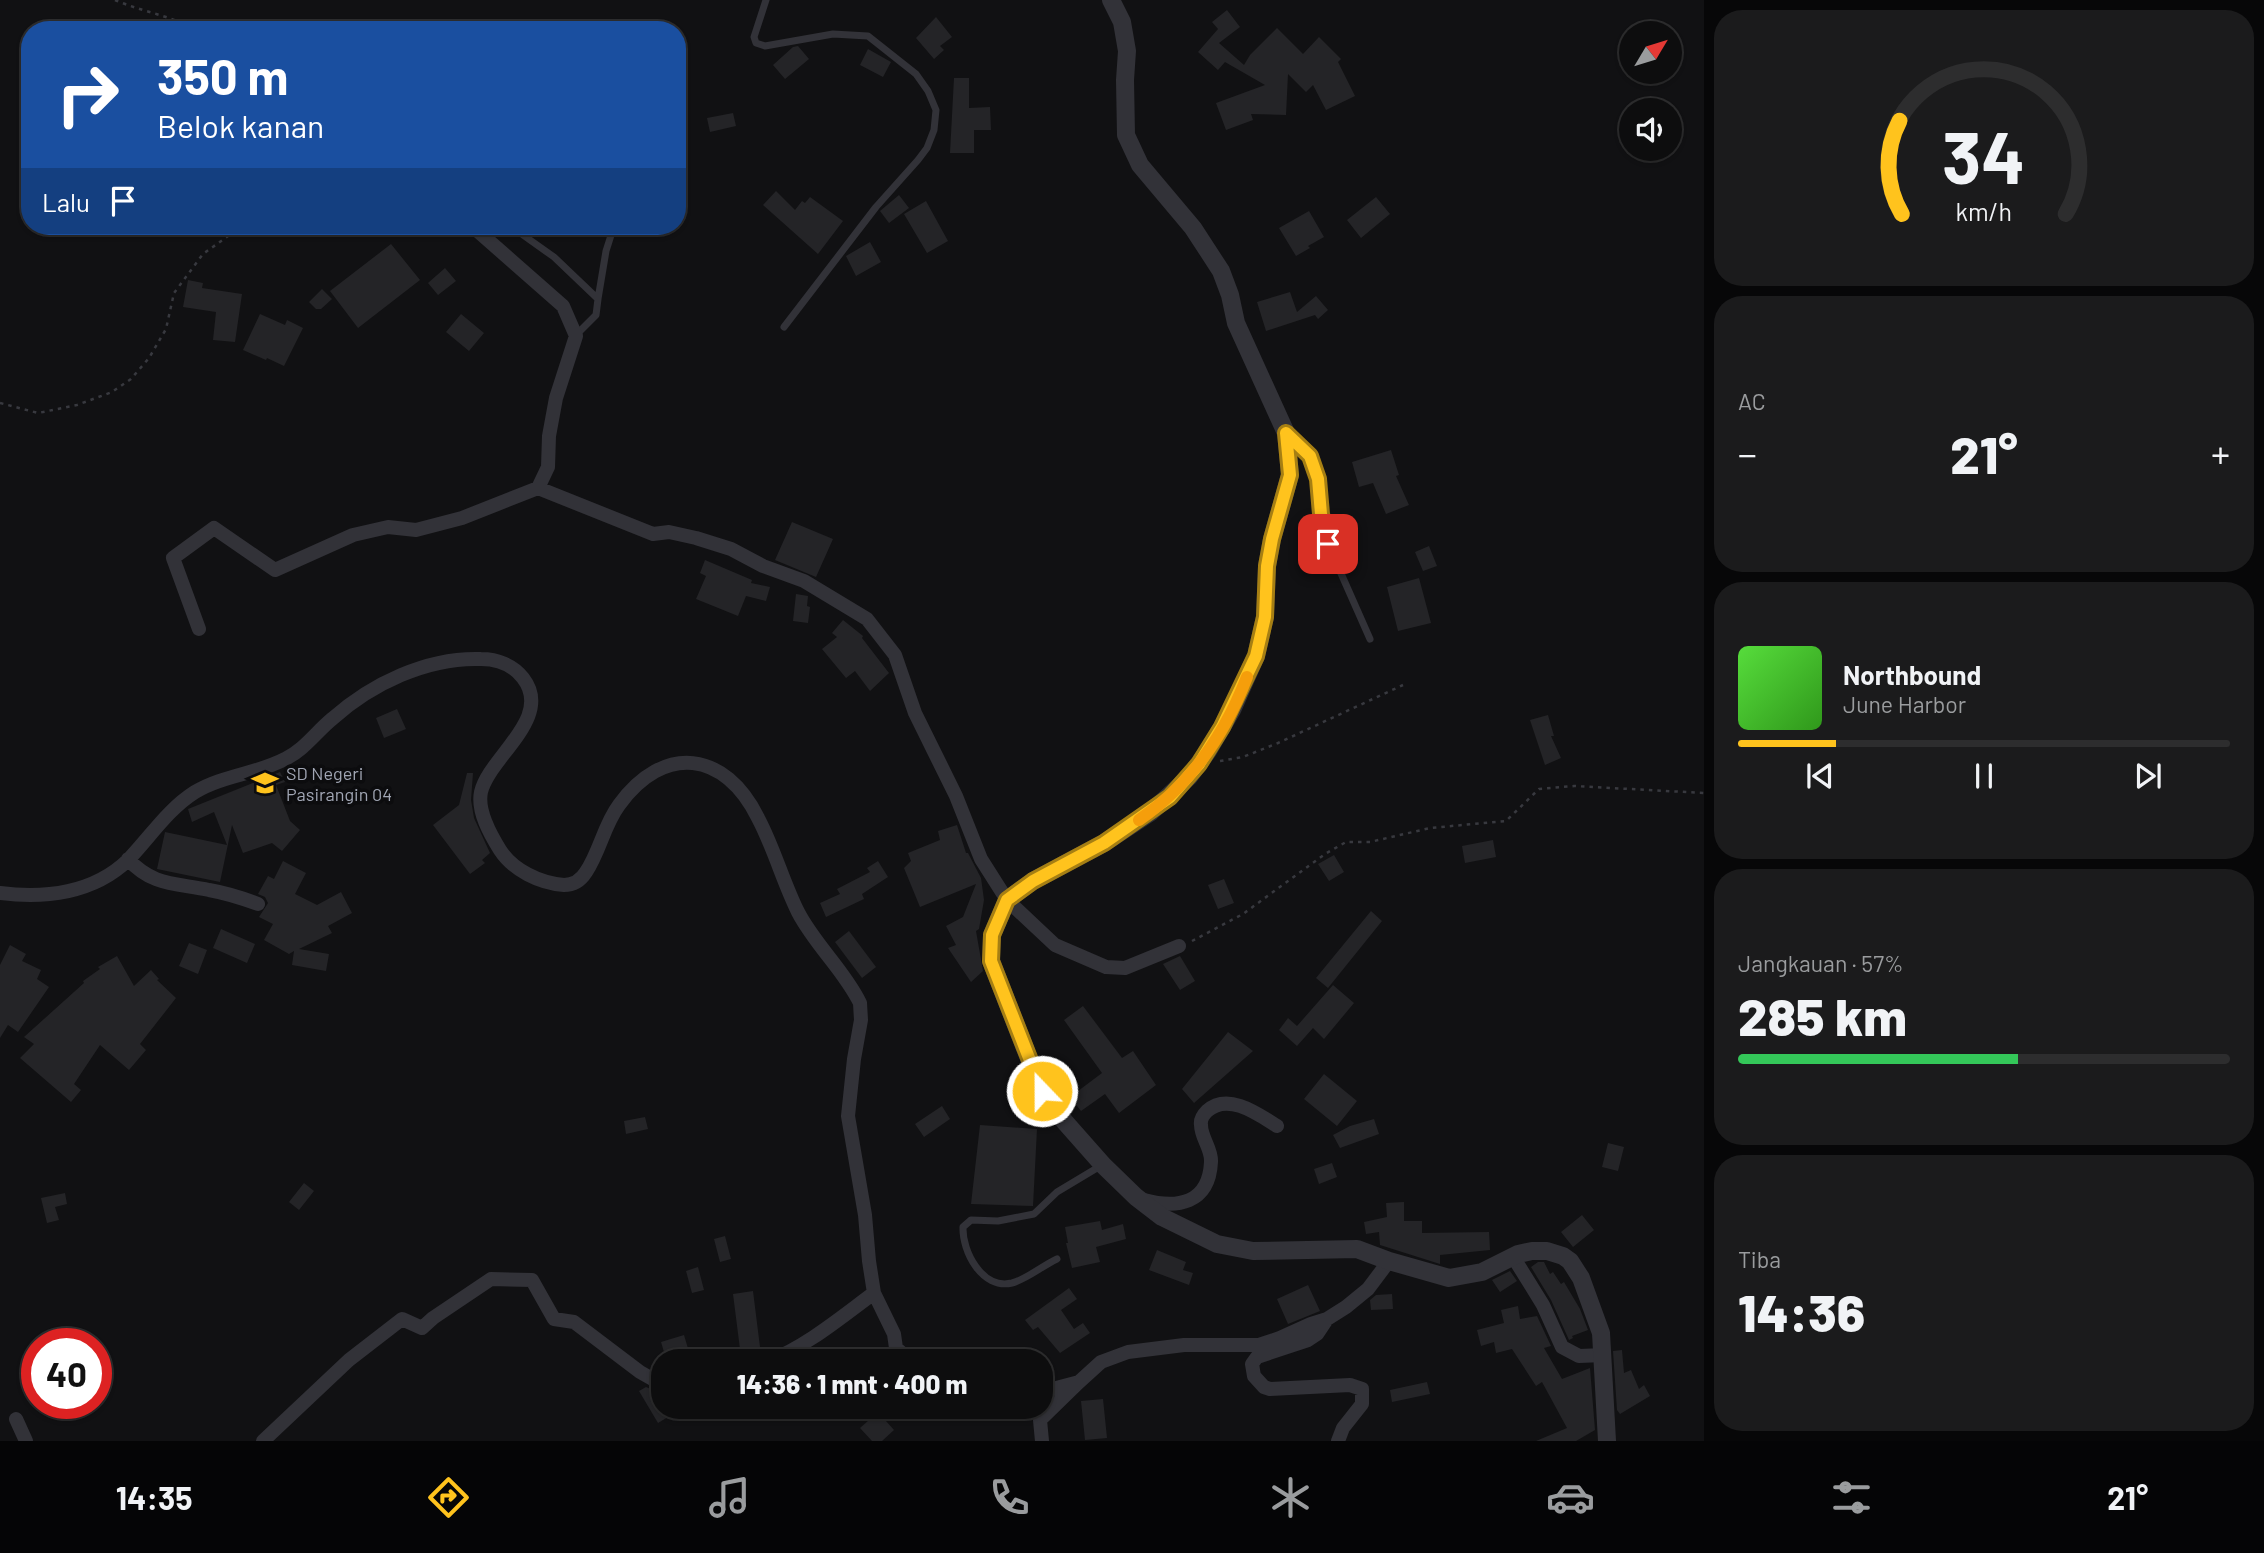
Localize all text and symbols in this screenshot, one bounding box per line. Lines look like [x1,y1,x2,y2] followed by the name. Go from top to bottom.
[1619,21,1682,84] north arrow
[1619,21,1682,161] map controls
[157,46,289,105] text: 350 m
[42,49,133,140] icon: right
[1619,98,1682,161] button: sound
[157,106,324,144] text: Belok kanan
[1942,111,2026,199] text: 34
[104,182,142,220] icon: arrive
[42,186,90,217] text: Lalu
[1956,196,2012,226] text: km/h
[1738,387,1766,415] text: AC
[1950,422,2018,484] text: 21°
[1738,430,1757,476] text: −
[2211,430,2230,476] text: +
[1298,514,1358,574] pin
[1309,525,1347,563] icon: arrive
[1843,659,1981,690] text: Northbound
[1843,690,1966,718] text: June Harbor
[1801,757,1839,795] icon: previous
[1965,757,2003,795] icon: pause
[2129,757,2167,795] icon: next
[286,762,392,805] place label: SD Negeri Pasirangin 04
[250,768,280,798] school or university icon: SD Negeri Pasirangin 04
[1738,949,1904,977] text: Jangkauan · 57%
[1738,984,1907,1046] text: 285 km
[1005,1054,1079,1128] position arrow
[1738,1245,1781,1273] text: Tiba
[1738,1280,1865,1342] text: 14:36
[21,1328,112,1419] speed limit sign: 40
[737,1368,967,1399] text: 14:36 · 1 mnt · 400 m
[424,1473,473,1522] icon: directions
[705,1473,754,1522] icon: music
[985,1473,1034,1522] icon: phone
[1266,1473,1315,1522] icon: climate
[1546,1473,1595,1522] icon: car
[1827,1473,1876,1522] icon: filters
[116,1478,193,1516] text: 14:35
[2107,1478,2148,1516] text: 21°

